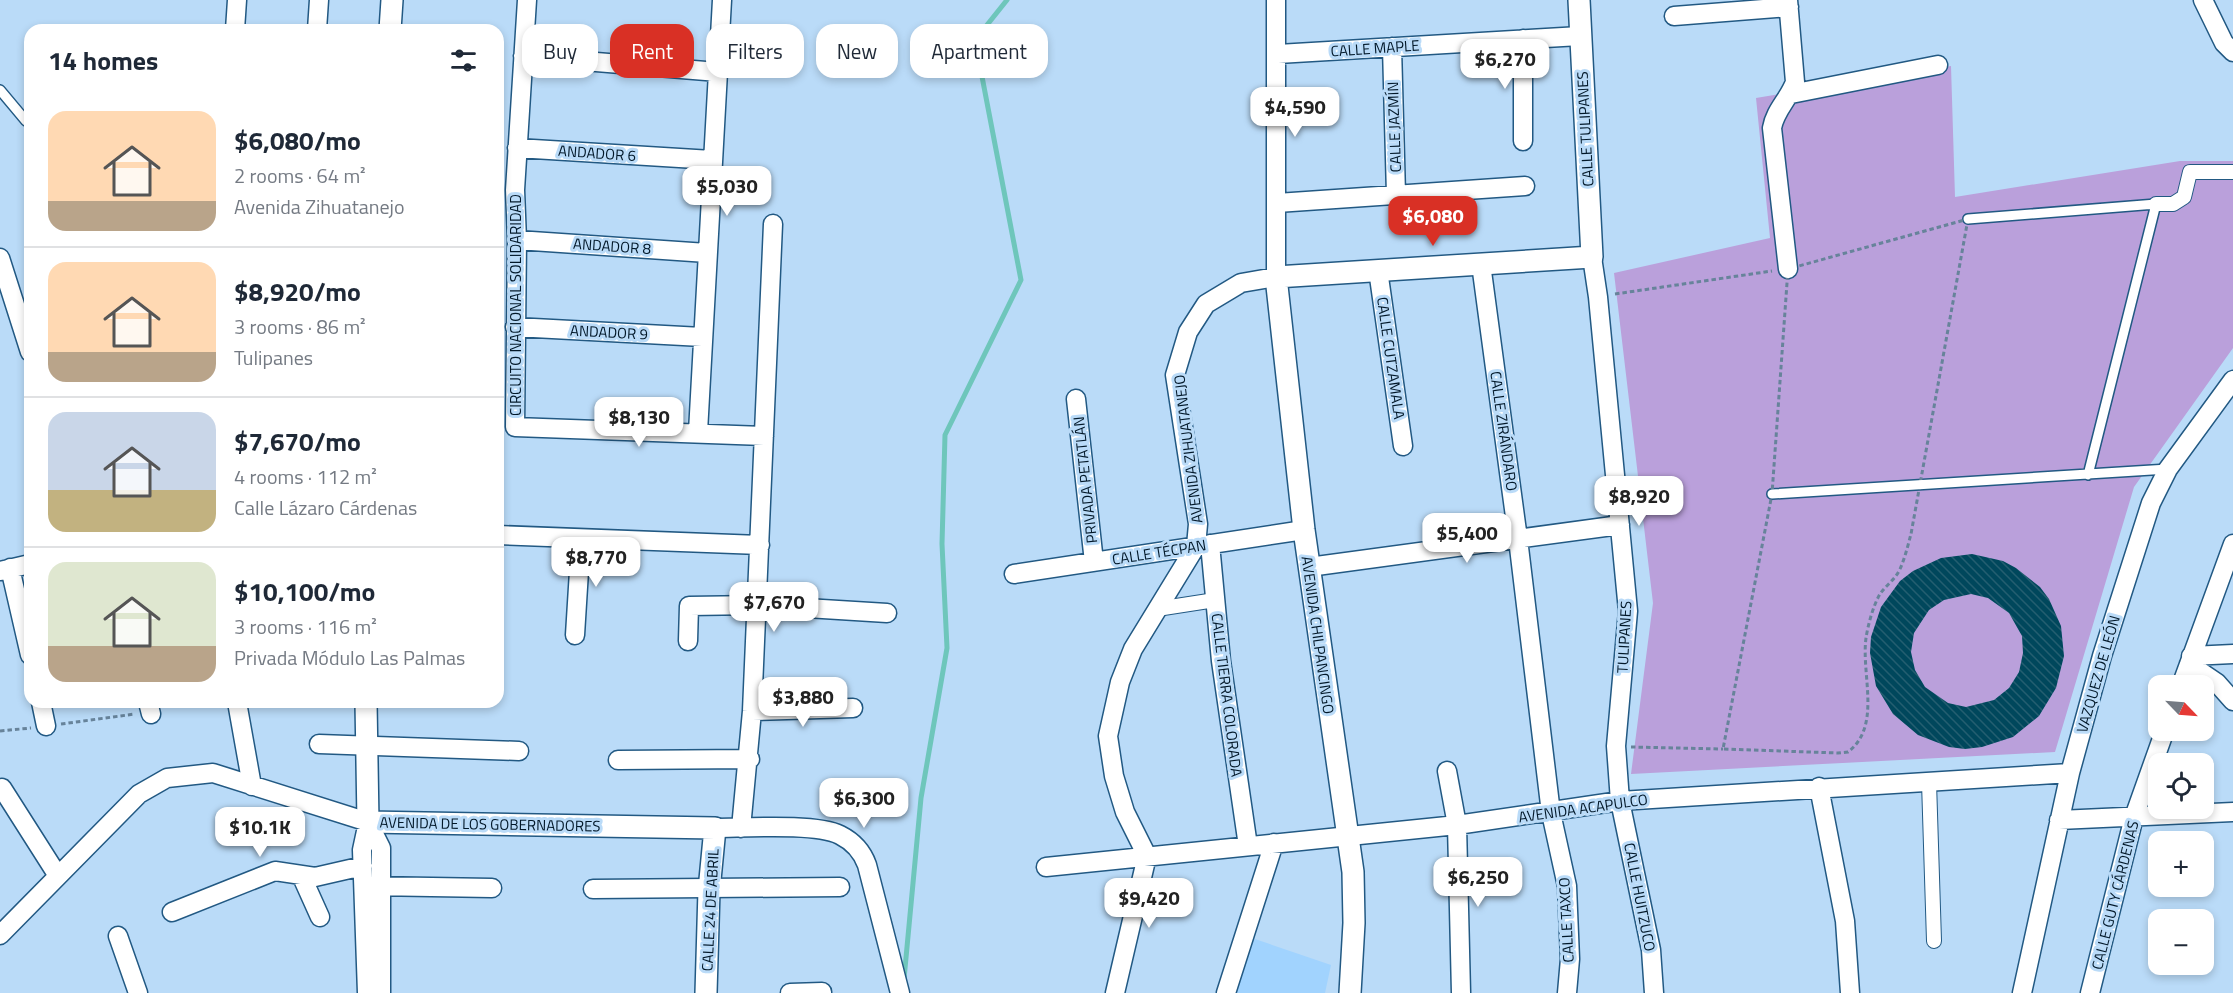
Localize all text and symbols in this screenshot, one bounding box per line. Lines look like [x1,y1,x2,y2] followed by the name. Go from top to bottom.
[522,24,598,78] chip: Buy
[610,24,694,78] chip: Rent
[706,24,804,78] chip: Filters
[816,24,898,78] chip: New
[910,24,1048,78] chip: Apartment
[1330,33,1420,63] street label: CALLE MAPLE
[1456,39,1554,90] pin: $6,270
[48,41,158,80] text: 14 homes
[1474,43,1536,74] text: $6,270
[447,44,480,77] icon: filters
[1570,71,1600,187] street label: CALLE TULIPANES
[1381,81,1407,173] street label: CALLE JAZMÍN
[1246,87,1344,138] pin: $4,590
[1264,91,1326,122] text: $4,590
[234,121,361,160] text: $6,080/mo
[96,135,168,207] icon: home
[557,139,637,167] street label: ANDADOR 6
[234,160,366,191] text: 2 rooms · 64 m²
[678,166,776,217] pin: $5,030
[696,170,758,201] text: $5,030
[234,191,405,222] text: Avenida Zihuatanejo
[504,194,527,416] street label: CIRCUITO NACIONAL SOLIDARIDAD
[1384,196,1482,247] pin: $6,080
[1402,200,1464,231] text: $6,080
[572,232,652,260] street label: ANDADOR 8
[234,272,361,311] text: $8,920/mo
[96,286,168,358] icon: home
[1371,295,1411,421] street label: CALLE CUTZAMALA
[234,311,366,342] text: 3 rooms · 86 m²
[569,318,649,346] street label: ANDADOR 9
[234,342,313,373] text: Tulipanes
[1484,370,1524,492] street label: CALLE ZIRÁNDARO
[1167,373,1209,525] street label: AVENIDA ZIHUATANEJO
[590,397,688,448] pin: $8,130
[608,401,670,432] text: $8,130
[1067,415,1103,545] street label: PRIVADA PETATLÁN
[234,422,361,461] text: $7,670/mo
[96,436,168,508] icon: home
[234,461,377,492] text: 4 rooms · 112 m²
[1590,476,1688,527] pin: $8,920
[1608,480,1670,511] text: $8,920
[234,492,417,523] text: Calle Lázaro Cárdenas
[1418,513,1516,564] pin: $5,400
[1436,517,1498,548] text: $5,400
[1110,533,1208,571] street label: CALLE TÉCPAN
[547,537,645,588] pin: $8,770
[565,541,627,572] text: $8,770
[1296,555,1340,715] street label: AVENIDA CHILPANCINGO
[234,572,375,611] text: $10,100/mo
[725,582,823,633] pin: $7,670
[96,586,168,658] icon: home
[743,586,805,617] text: $7,670
[1611,600,1637,674] street label: TULIPANES
[234,611,377,642] text: 3 rooms · 116 m²
[1206,612,1248,778] street label: CALLE TIERRA COLORADA
[2070,613,2126,735] street label: VAZQUEZ DE LEÓN
[234,642,465,673] text: Privada Módulo Las Palmas
[2148,675,2214,741] north arrow
[2148,675,2214,975] map controls
[754,677,852,728] pin: $3,880
[772,681,834,712] text: $3,880
[2148,753,2214,819] button: locate
[815,778,913,829] pin: $6,300
[833,782,895,813] text: $6,300
[1517,788,1649,828] street label: AVENIDA ACAPULCO
[211,807,309,858] pin: $10.1K
[229,811,291,842] text: $10.1K
[379,811,601,837] street label: AVENIDA DE LOS GOBERNADORES
[2085,818,2145,972] street label: CALLE GUTY CÁRDENAS
[2148,831,2214,897] button: +
[1618,841,1662,953] street label: CALLE HUITZUCO
[695,848,725,972] street label: CALLE 24 DE ABRIL
[1429,857,1527,908] pin: $6,250
[1447,861,1509,892] text: $6,250
[1552,877,1580,963] street label: CALLE TAXCO
[1100,878,1198,929] pin: $9,420
[1118,882,1180,913] text: $9,420
[2148,909,2214,975] button: −

